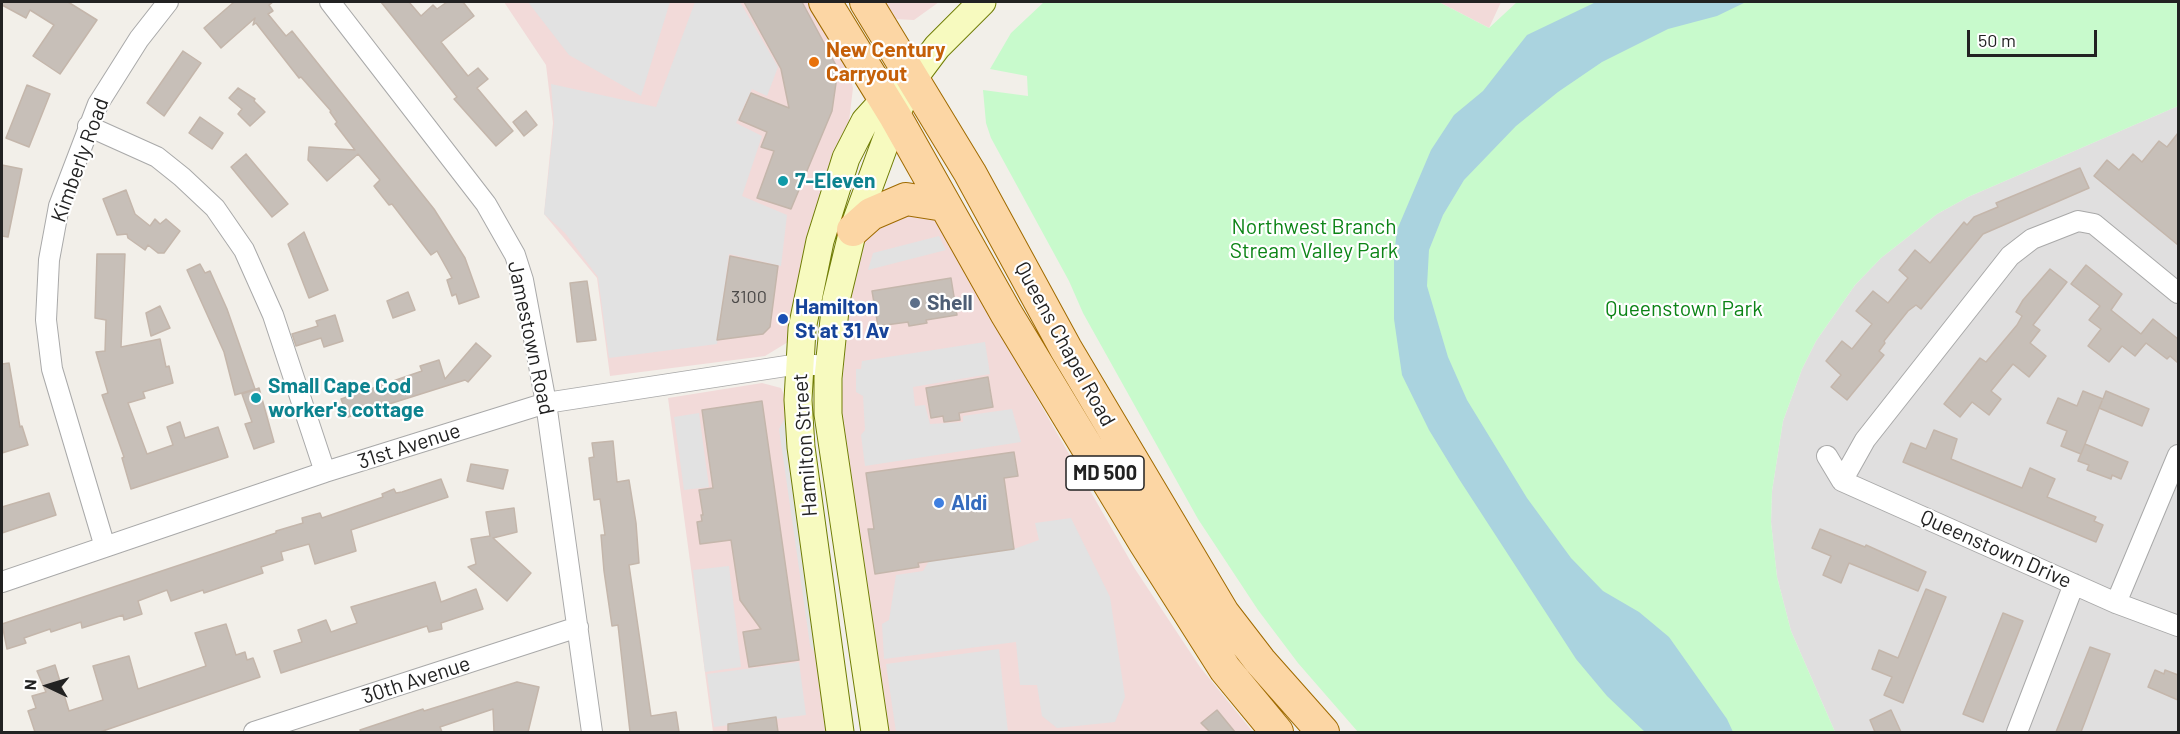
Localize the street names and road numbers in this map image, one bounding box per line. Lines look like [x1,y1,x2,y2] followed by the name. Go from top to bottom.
[46,94,114,226] street label: Kimberly Road
[1009,257,1121,431] street label: Queens Chapel Road
[502,259,560,417] street label: Jamestown Road
[787,372,823,518] street label: Hamilton Street
[354,418,464,474] street label: 31st Avenue
[1066,456,1144,490] road number: MD 500
[1916,504,2076,594] street label: Queenstown Drive
[359,651,473,709] street label: 30th Avenue

